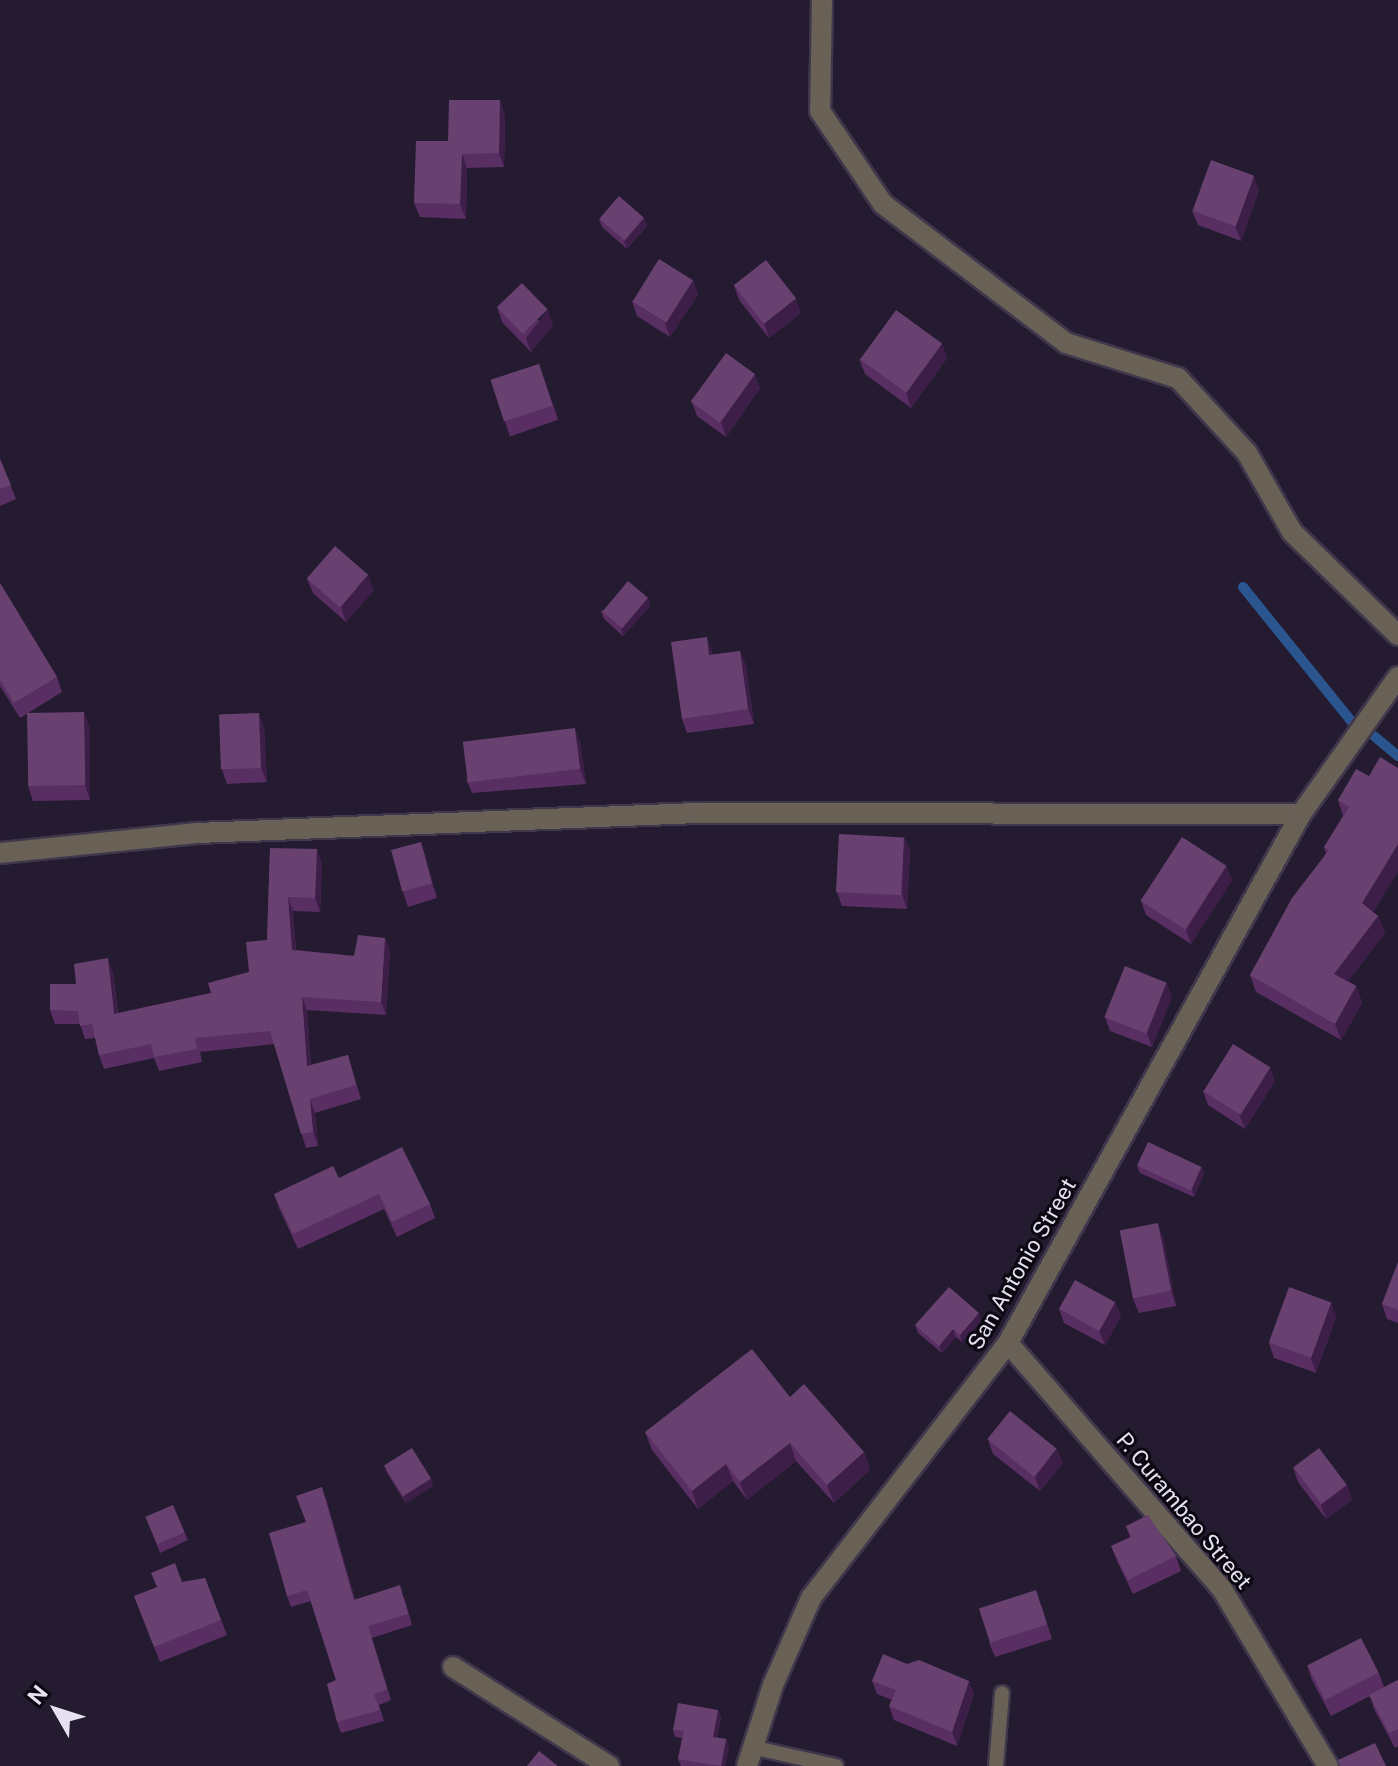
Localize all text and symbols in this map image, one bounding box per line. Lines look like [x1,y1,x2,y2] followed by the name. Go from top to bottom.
[962,1174,1082,1354] street label: San Antonio Street
[1111,1427,1257,1595] street label: P. Curambao Street
[16,1670,96,1750] north arrow
[22,1680,53,1710] text: N

